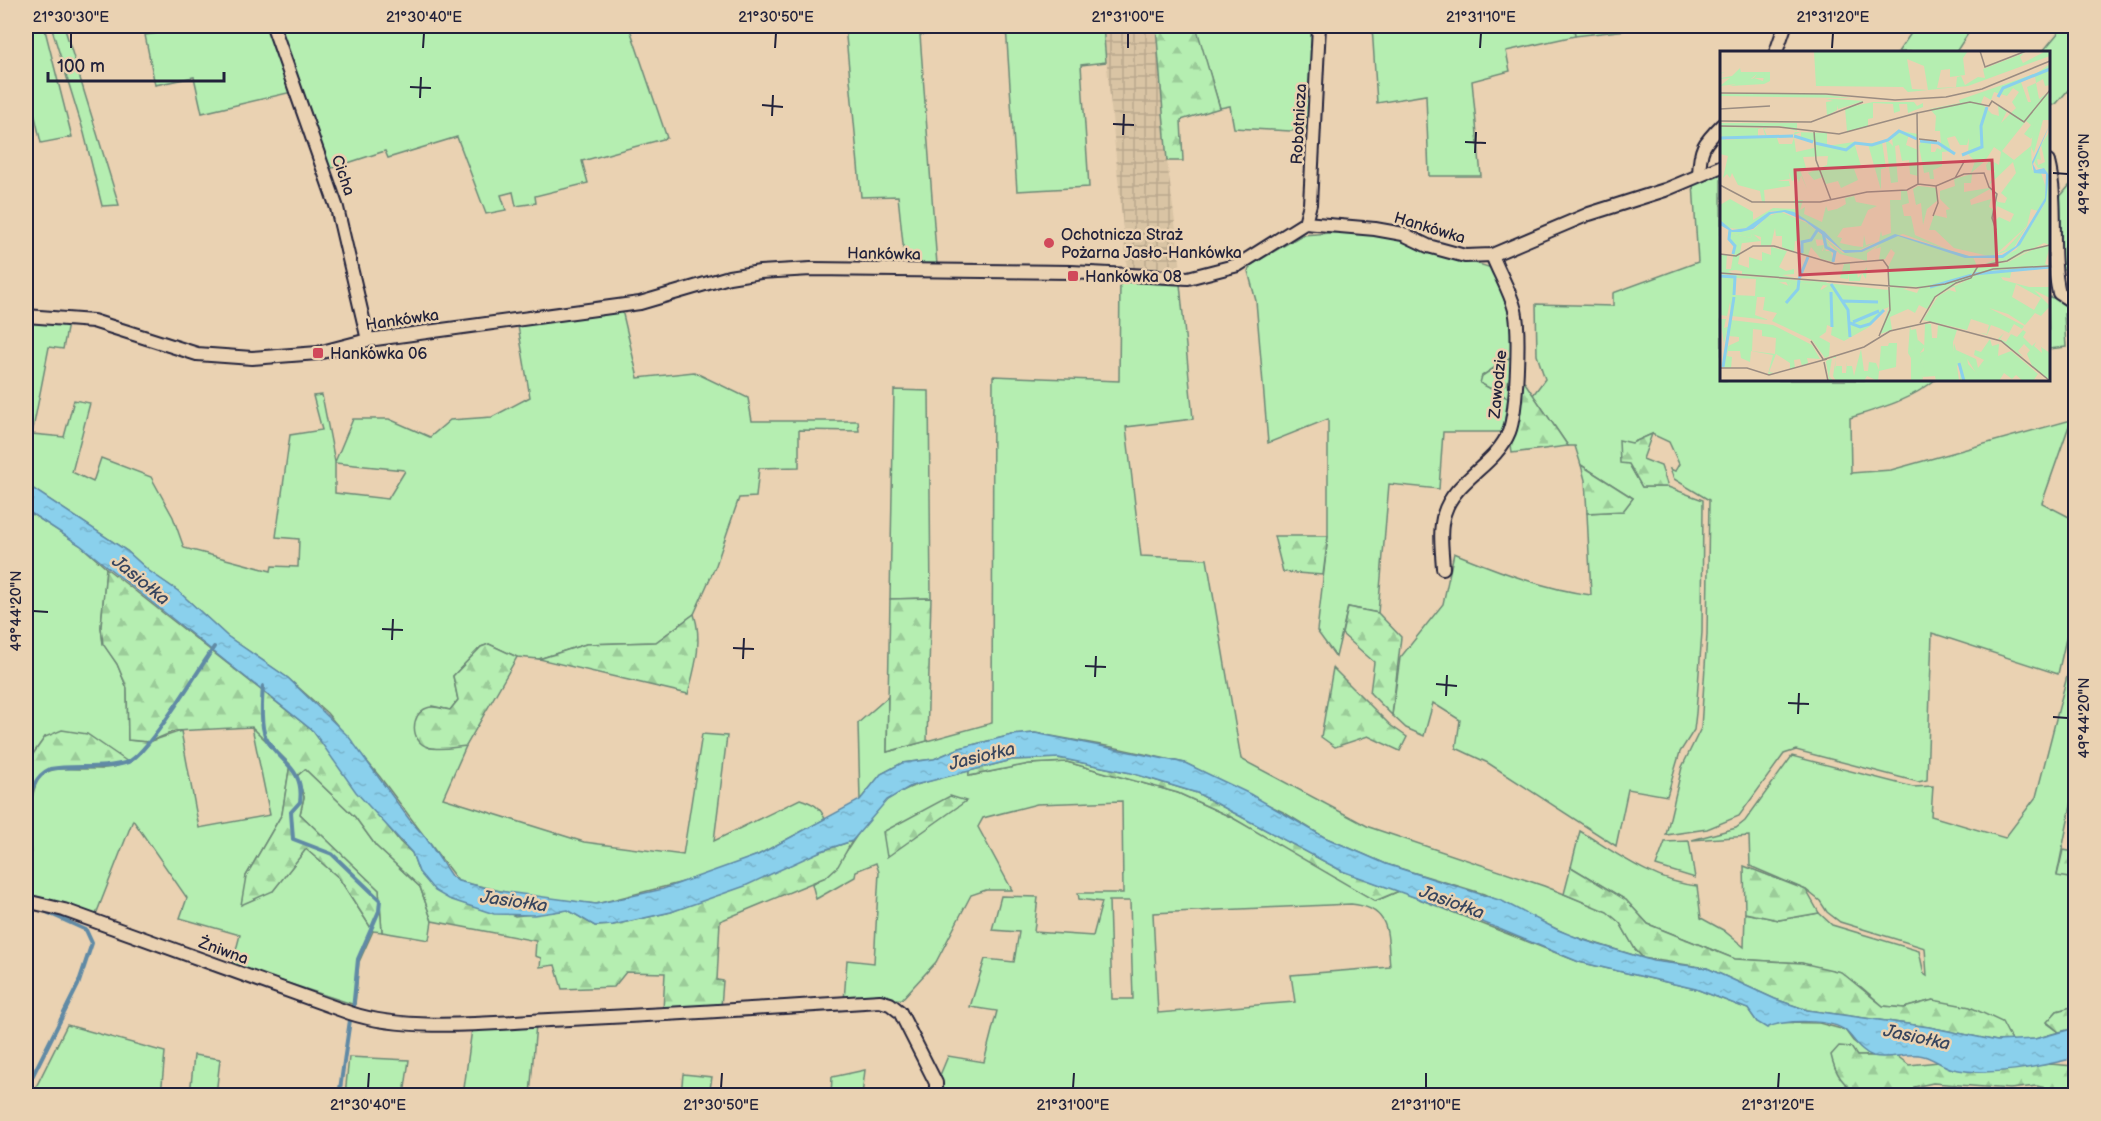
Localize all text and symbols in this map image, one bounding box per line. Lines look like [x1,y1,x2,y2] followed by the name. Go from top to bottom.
[33,8,109,27] text: 21°30'30"E
[386,8,462,27] text: 21°30'40"E
[738,8,814,27] text: 21°30'50"E
[1092,8,1165,27] text: 21°31'00"E
[1446,8,1516,27] text: 21°31'10"E
[1797,8,1870,27] text: 21°31'20"E
[48,45,224,83] scale bar
[1720,51,2050,381] inset map
[57,56,105,77] text: 100 m
[1288,83,1311,165] street label: Robotnicza
[2075,133,2094,215] text: 49°44'30"N
[327,153,358,198] street label: Cicha
[1392,209,1468,248] street label: Hankówka
[1061,226,1242,263] place label: Ochotnicza Straż Pożarna Jasło-Hankówka
[1042,236,1056,250] marker: Ochotnicza Straż Pożarna Jasło-Hankówka
[847,244,921,265] street label: Hankówka
[1085,268,1182,287] place label: Hankówka 08
[1066,269,1080,283] marker: Hankówka 08
[364,306,440,335] street label: Hankówka
[330,345,427,364] place label: Hankówka 06
[311,346,325,360] marker: Hankówka 06
[1485,349,1512,420] street label: Zawodzie
[107,550,173,610] water label: Jasiołka
[7,571,26,651] text: 49°44'20"N
[2075,678,2094,758] text: 49°44'20"N
[946,738,1017,775] water label: Jasiołka
[1416,881,1487,924] water label: Jasiołka
[478,886,549,917] water label: Jasiołka
[195,931,252,969] street label: Żniwna
[1881,1020,1952,1055] water label: Jasiołka
[330,1096,406,1115] text: 21°30'40"E
[683,1096,759,1115] text: 21°30'50"E
[1037,1096,1110,1115] text: 21°31'00"E
[1391,1096,1461,1115] text: 21°31'10"E
[1742,1096,1815,1115] text: 21°31'20"E

